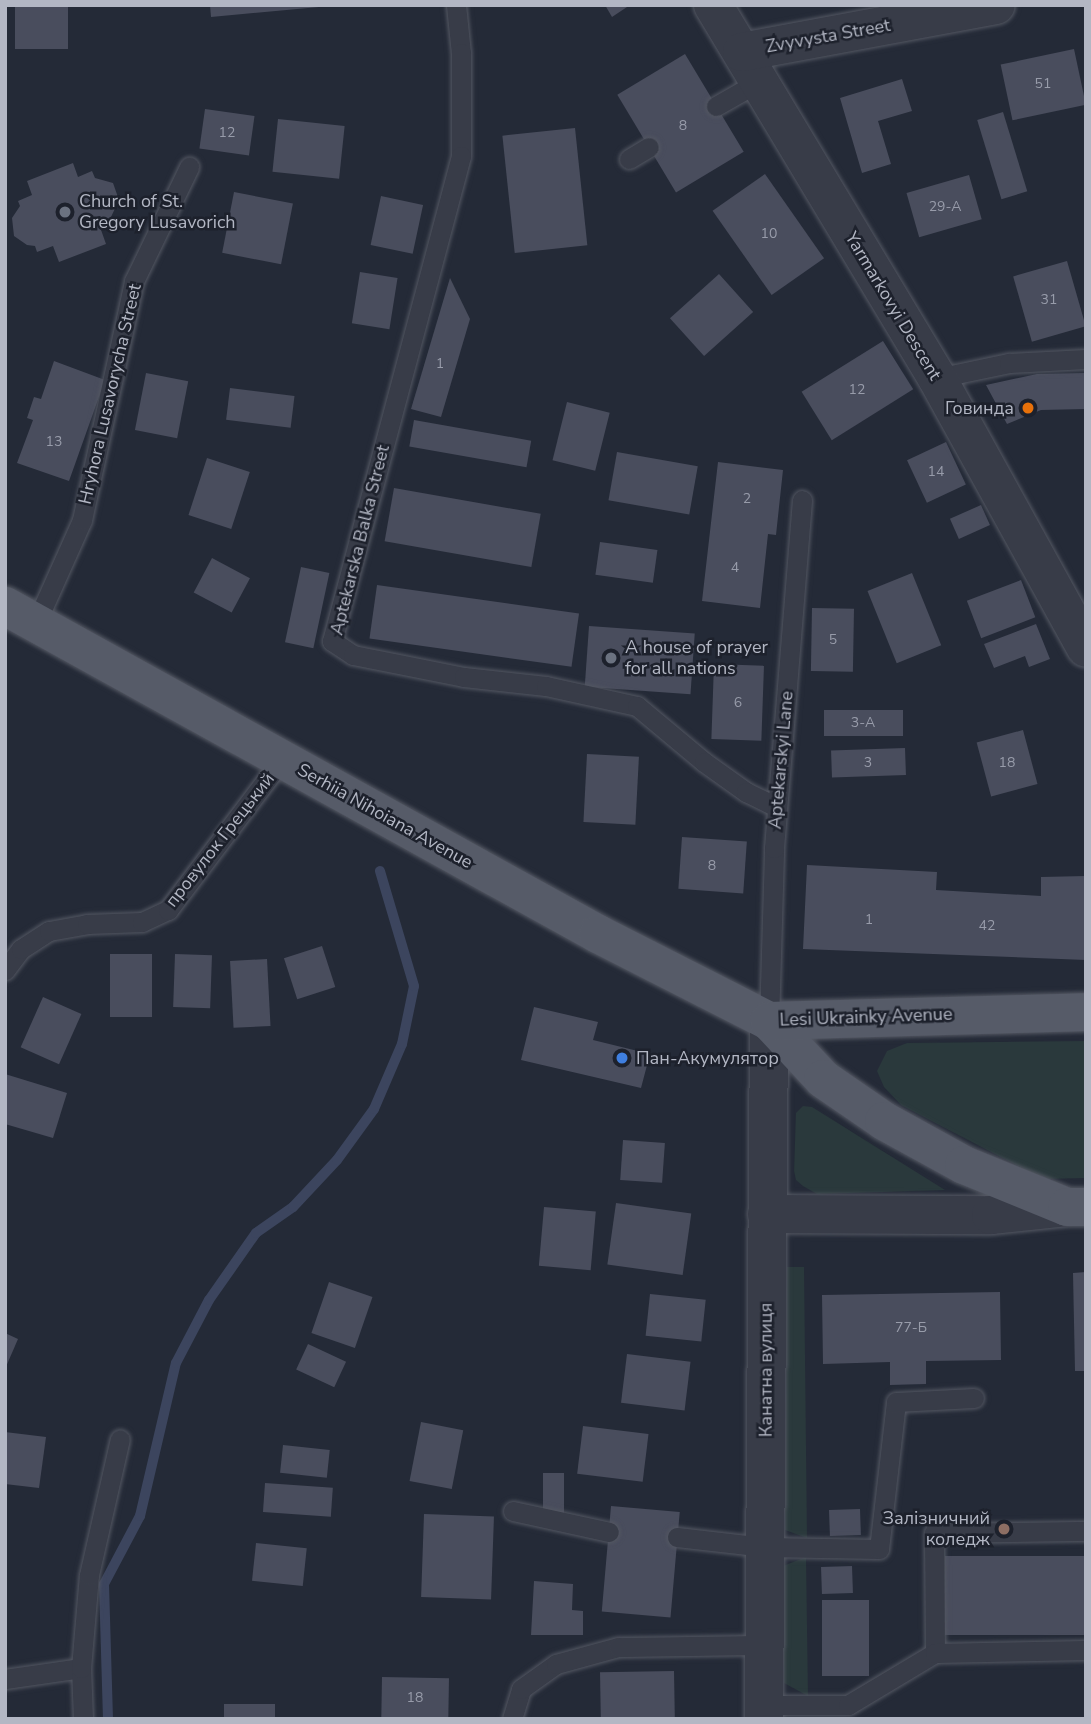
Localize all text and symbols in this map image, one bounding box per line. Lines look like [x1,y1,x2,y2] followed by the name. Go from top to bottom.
[764,14,892,58] street label: Zvyvysta Street
[1035,76,1051,92] house number: 51
[679,118,687,134] house number: 8
[219,125,235,141] house number: 12
[79,191,236,234] place label: Church of St. Gregory Lusavorich
[929,199,961,215] house number: 29-А
[57,204,73,220] marker: Church of St. Gregory Lusavorich
[761,226,777,242] house number: 10
[840,228,946,384] street label: Yarmarkovyi Descent
[74,282,146,506] street label: Hryhora Lusavorycha Street
[1041,292,1057,308] house number: 31
[436,356,444,372] house number: 1
[849,382,865,398] house number: 12
[945,397,1014,419] place label: Говинда
[1020,400,1036,416] marker: Говинда
[46,434,62,450] house number: 13
[326,443,394,637] street label: Aptekarska Balka Street
[928,464,944,480] house number: 14
[743,491,751,507] house number: 2
[731,560,739,576] house number: 4
[829,632,837,648] house number: 5
[625,637,768,680] place label: A house of prayer for all nations
[603,650,619,666] marker: A house of prayer for all nations
[764,690,798,830] street label: Aptekarskyi Lane
[734,695,742,711] house number: 6
[851,715,875,731] house number: 3-А
[864,755,872,771] house number: 3
[999,755,1015,771] house number: 18
[294,759,476,873] street label: Serhiia Nihoiana Avenue
[161,769,279,911] street label: провулок Грецький
[708,858,716,874] house number: 8
[865,912,873,928] house number: 1
[979,918,995,934] house number: 42
[779,1003,953,1031] street label: Lesi Ukrainky Avenue
[636,1047,779,1069] place label: Пан-Акумулятор
[614,1050,630,1066] marker: Пан-Акумулятор
[755,1303,777,1437] street label: Канатна вулиця
[895,1320,927,1336] house number: 77-Б
[883,1508,990,1550] place label: Залізничний коледж
[996,1521,1012,1537] marker: Залізничний коледж
[407,1690,423,1706] house number: 18

